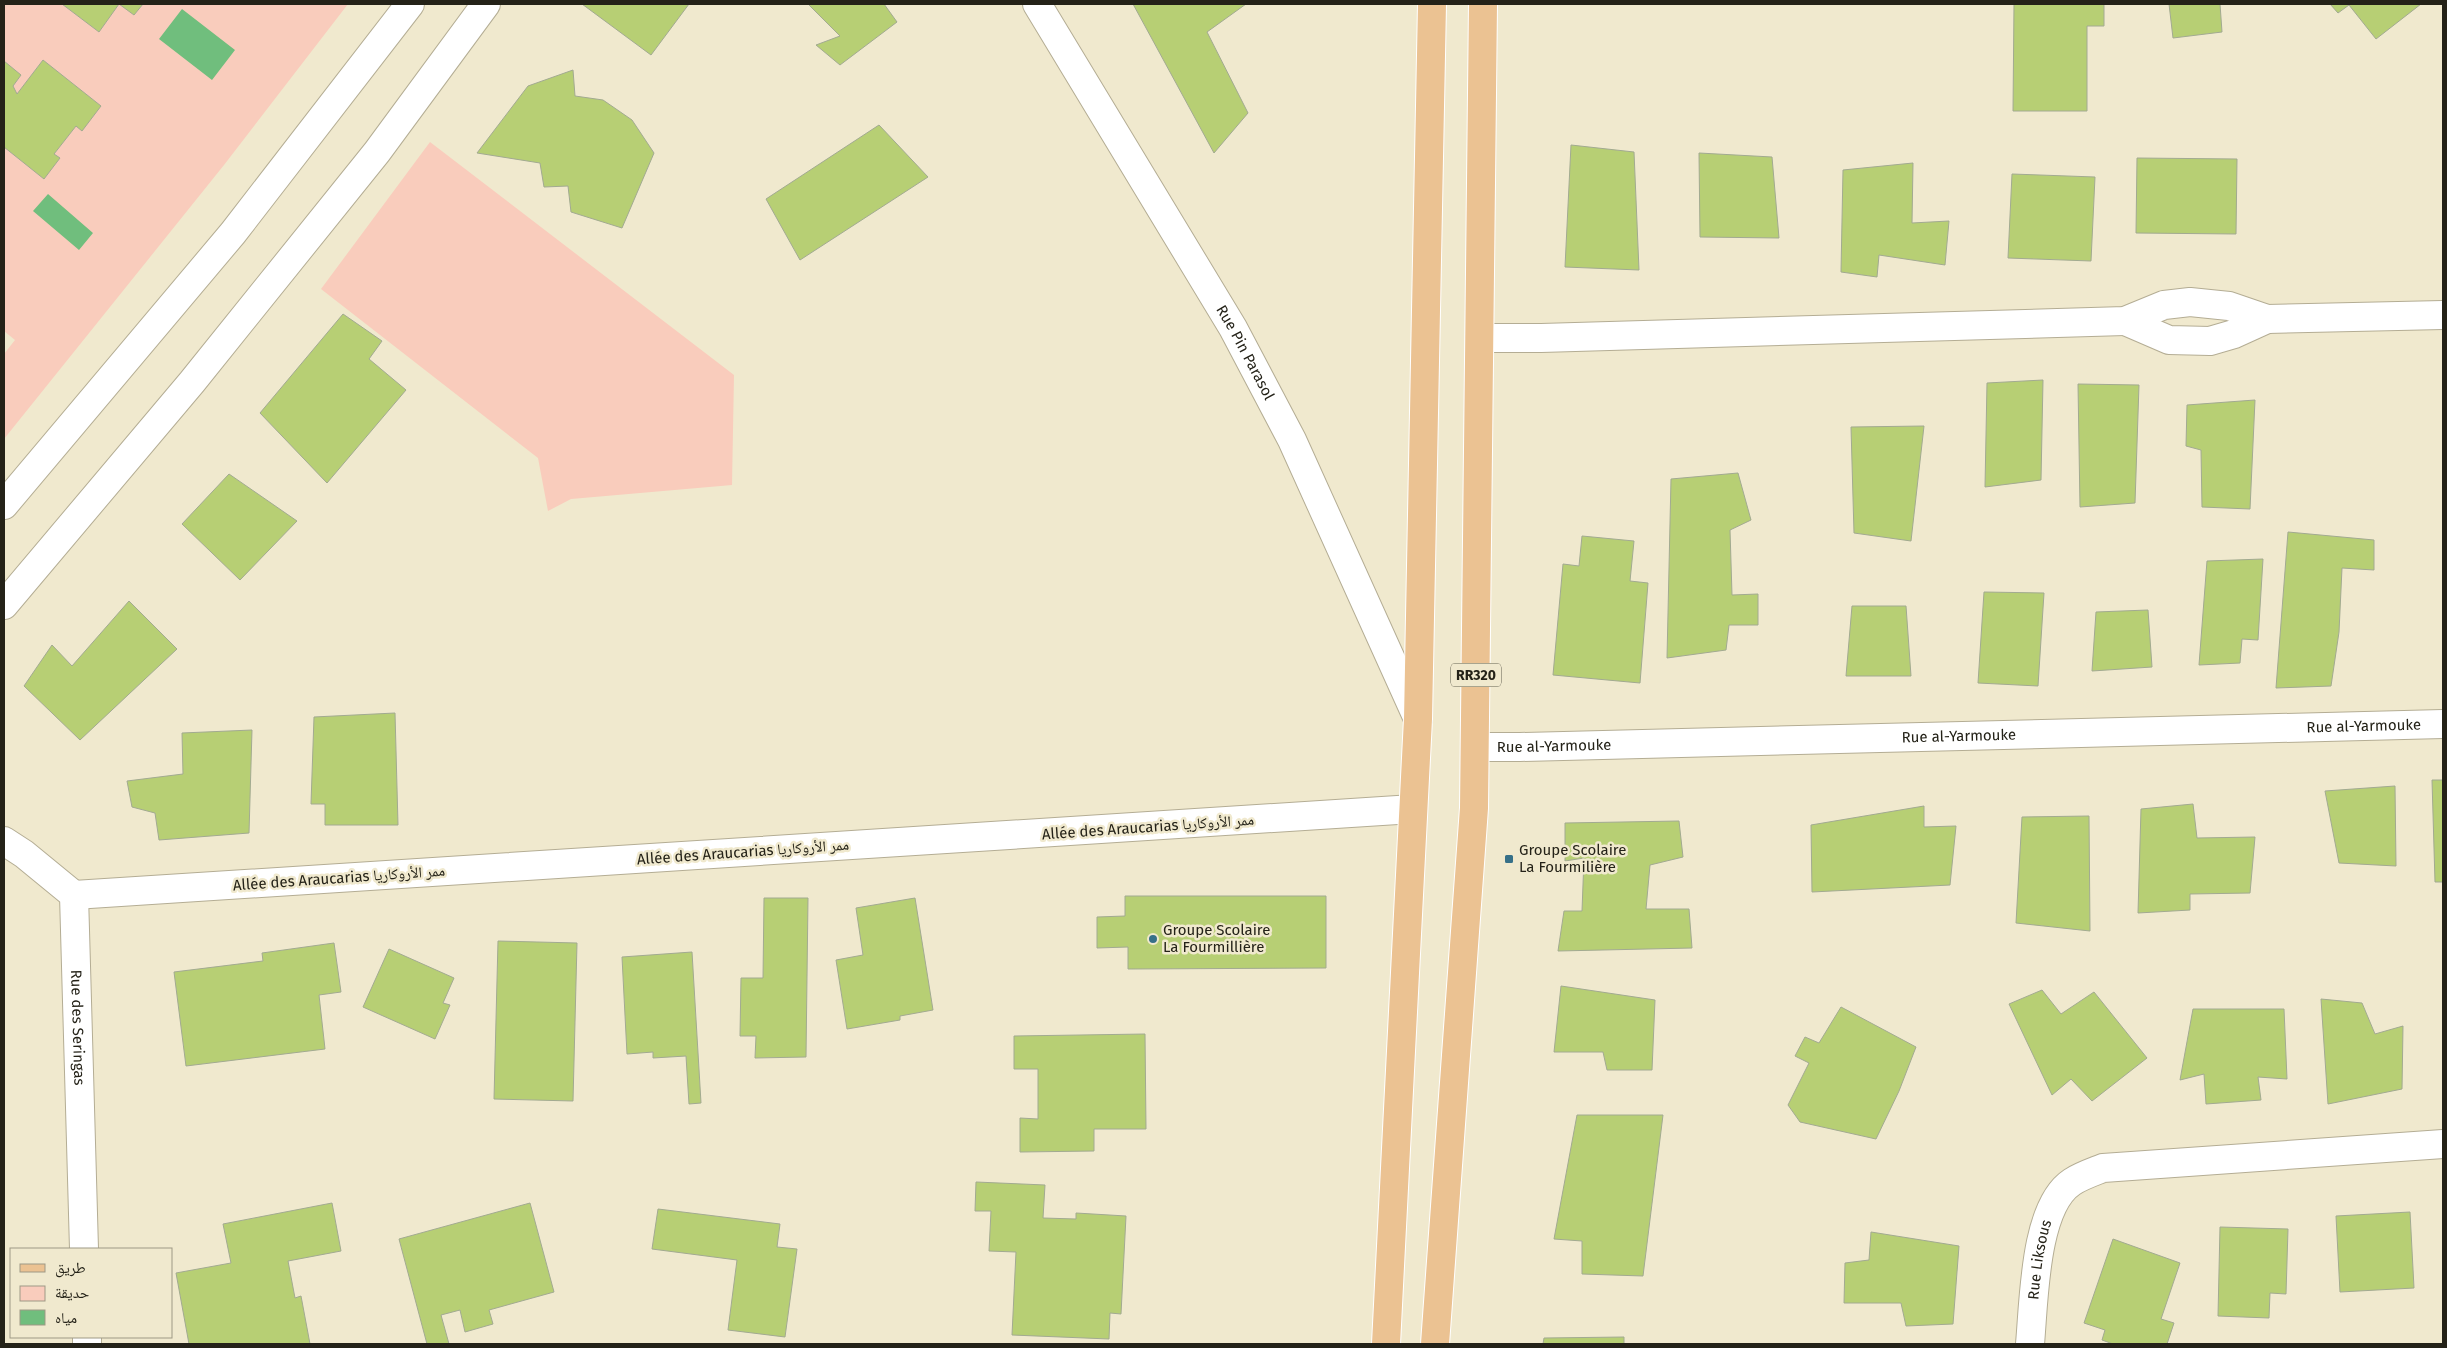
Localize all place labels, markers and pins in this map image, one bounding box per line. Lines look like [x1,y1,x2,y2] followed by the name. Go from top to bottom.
[1519,841,1626,876] place label: Groupe Scolaire La Fourmilière
[1503,853,1515,865] marker: Groupe Scolaire La Fourmilière
[1163,921,1270,956] place label: Groupe Scolaire La Fourmillière
[1147,933,1159,945] marker: Groupe Scolaire La Fourmillière

